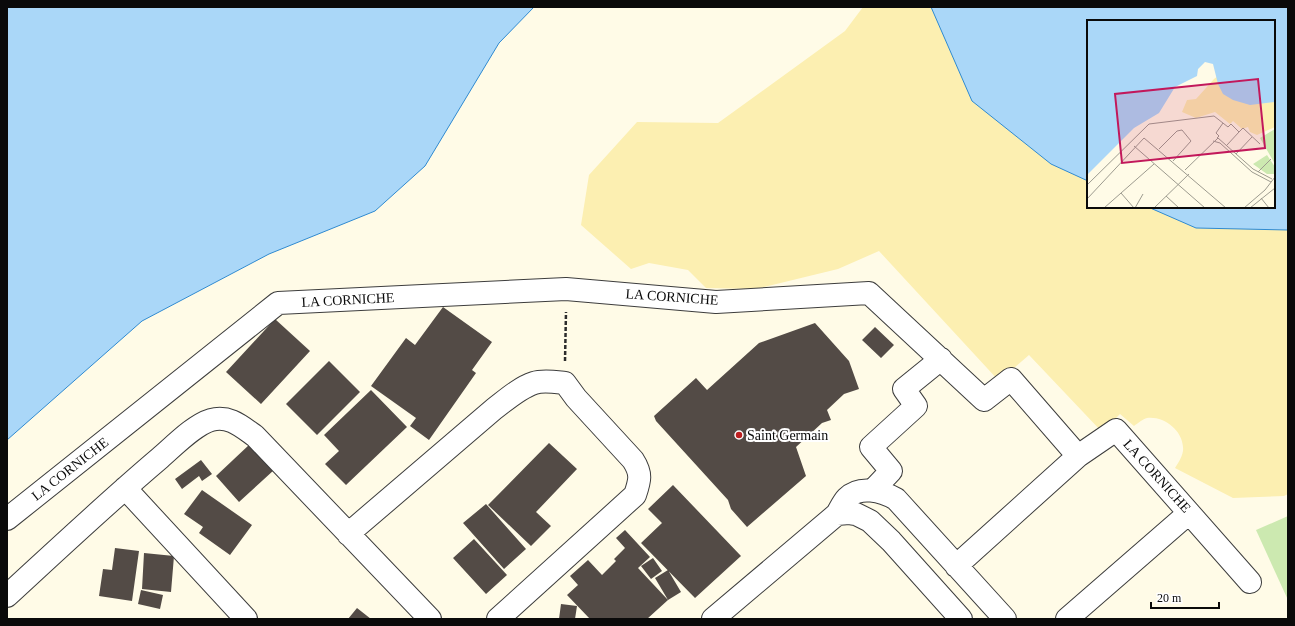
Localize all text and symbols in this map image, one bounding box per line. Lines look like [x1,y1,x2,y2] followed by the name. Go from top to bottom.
[1087,20,1275,208] inset map
[625,286,719,308] street label: LA CORNICHE
[301,290,395,310] street label: LA CORNICHE
[747,428,828,443] place label: Saint Germain
[734,430,744,440] marker: Saint Germain
[29,434,111,504] street label: LA CORNICHE
[1120,436,1194,516] street label: LA CORNICHE
[1151,584,1219,610] scale bar
[1157,591,1182,605] text: 20 m

